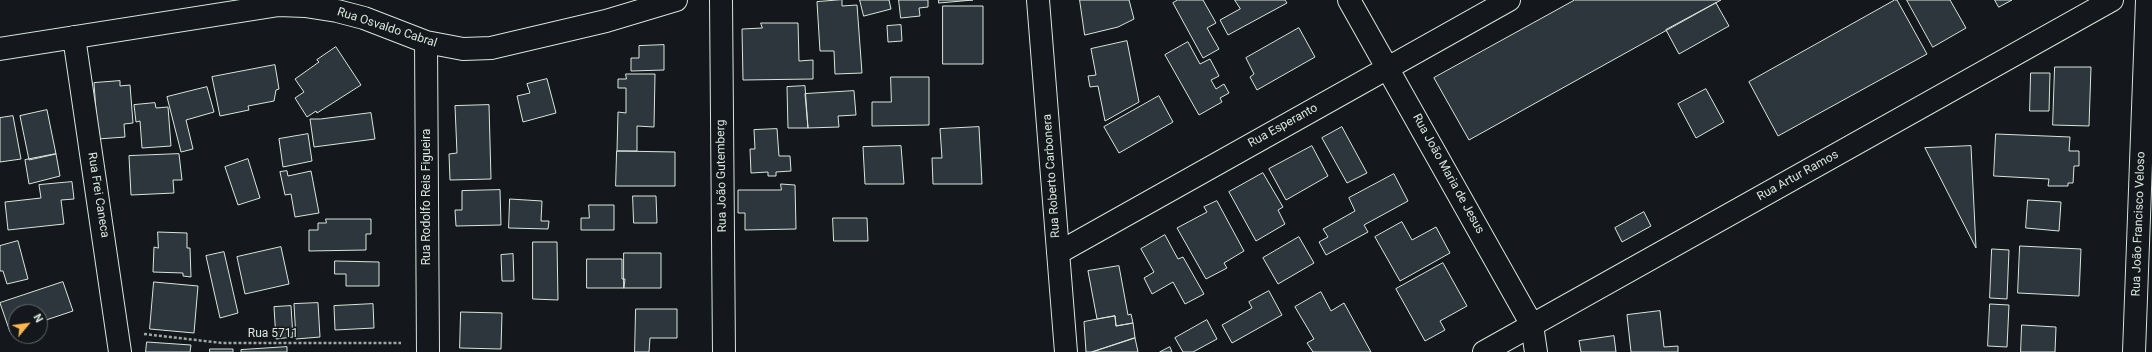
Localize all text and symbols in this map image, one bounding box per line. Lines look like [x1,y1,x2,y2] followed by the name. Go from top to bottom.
[335,5,439,51] street label: Rua Osvaldo Cabral
[1246,101,1320,151] street label: Rua Esperanto
[1409,112,1487,236] street label: Rua João Maria de Jesus
[1040,114,1064,238] street label: Rua Roberto Carbonera
[714,120,730,232] street label: Rua João Gutemberg
[420,129,434,265] street label: Rua Rodolfo Reis Figueira
[1755,148,1841,204] street label: Rua Artur Ramos
[84,151,112,239] street label: Rua Frei Caneca
[2129,151,2149,297] street label: Rua João Francisco Veloso
[8,304,48,344] north arrow
[30,312,46,325] text: N
[248,327,298,341] street label: Rua 5711

